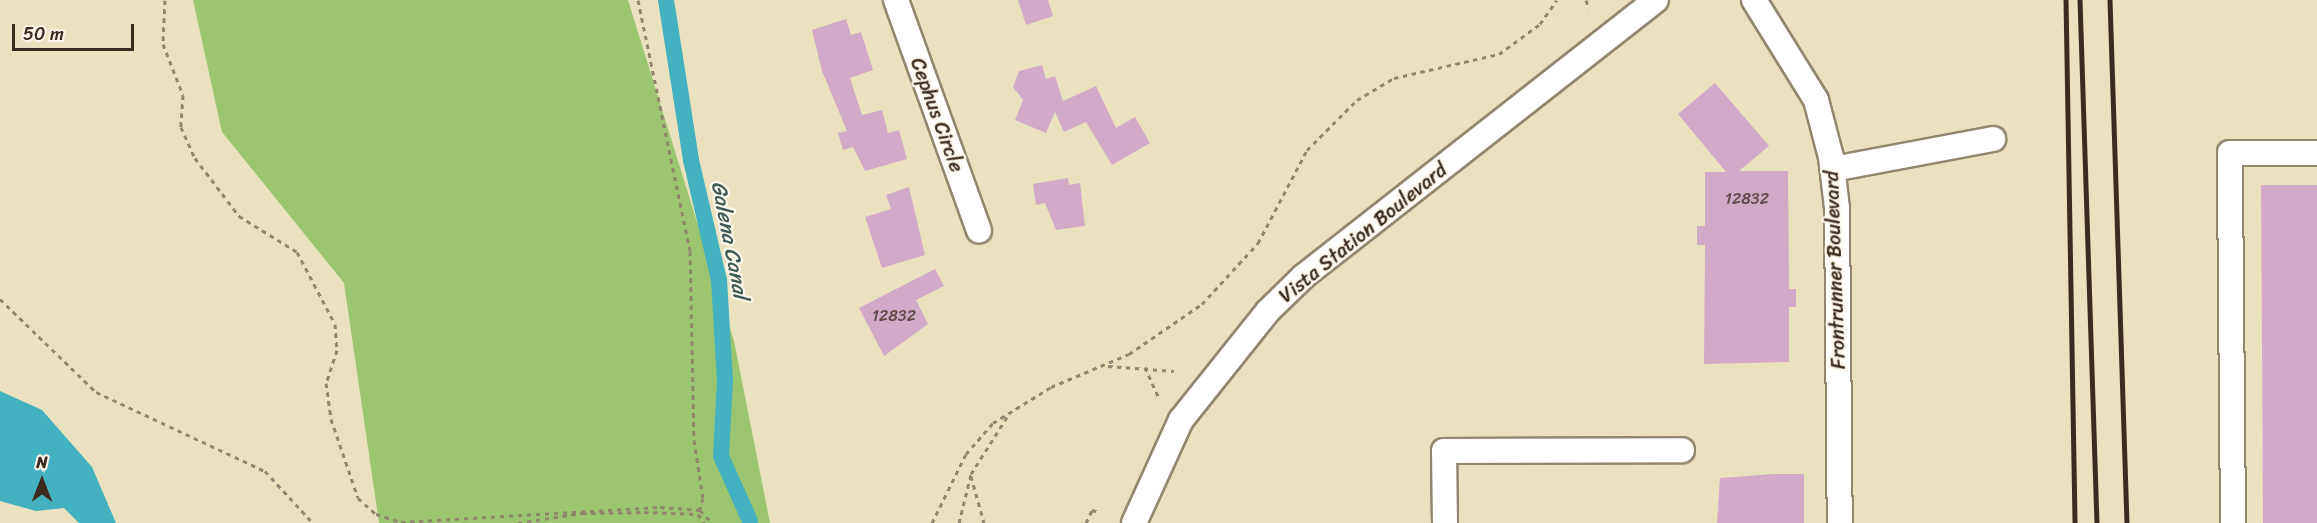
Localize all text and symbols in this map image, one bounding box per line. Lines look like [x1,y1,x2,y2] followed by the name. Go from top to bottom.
[15,12,136,50] scale bar
[23,18,64,50] text: 50 m
[905,54,969,176] street label: Cephus Circle
[1274,158,1452,308] street label: Vista Station Boulevard
[1820,170,1850,370] street label: Frontrunner Boulevard
[706,179,754,301] water label: Galena Canal
[1725,189,1769,209] house number: 12832
[872,306,916,326] house number: 12832
[36,448,48,477] text: N
[12,451,72,511] north arrow

